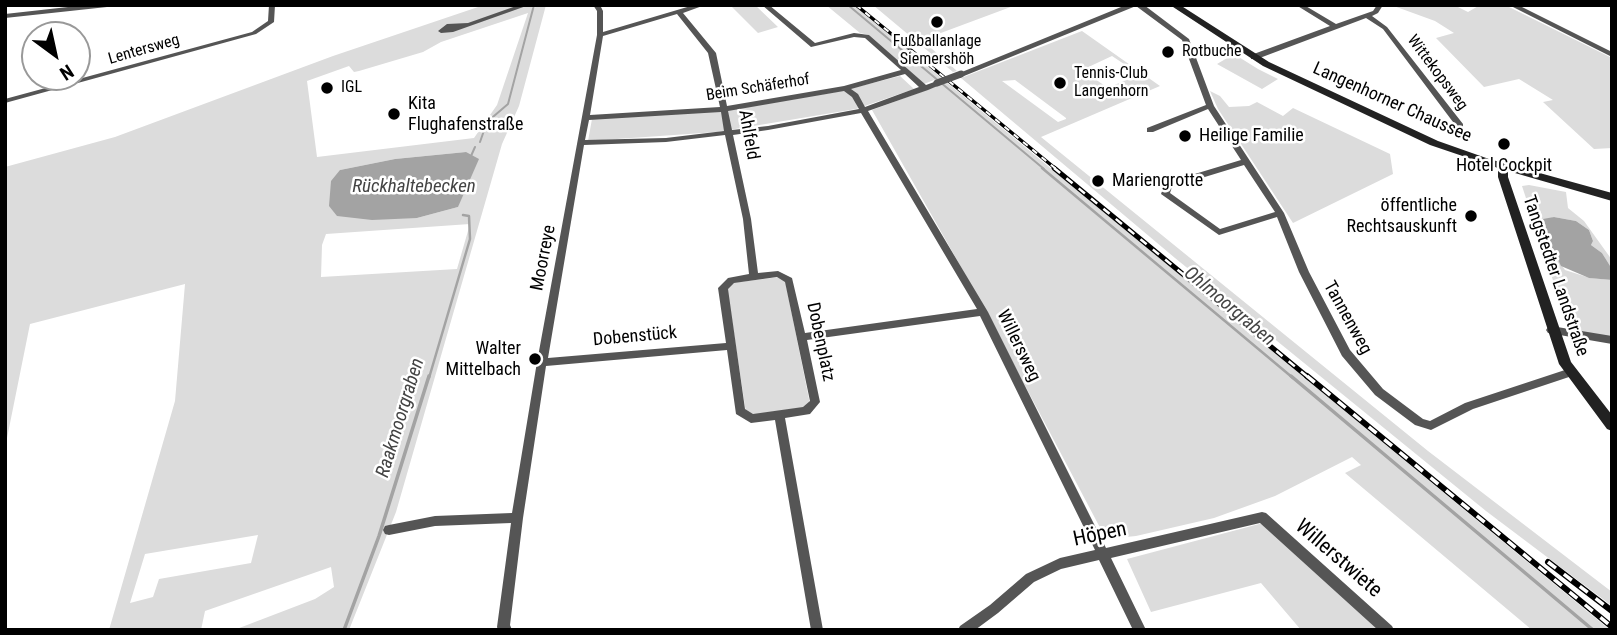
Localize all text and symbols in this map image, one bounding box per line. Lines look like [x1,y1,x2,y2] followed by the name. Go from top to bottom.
[929,14,945,30] marker: Fußballanlage Siemershöh
[21,21,91,91] north arrow
[106,31,182,69] street label: Lentersweg
[893,32,981,70] place label: Fußballanlage Siemershöh
[1403,32,1471,114] street label: Wittekopsweg
[1182,42,1242,62] place label: Rotbuche
[1160,44,1176,60] marker: Rotbuche
[1309,58,1475,148] street label: Langenhorner Chaussee
[55,60,78,85] text: N
[1074,64,1149,102] place label: Tennis-Club Langenhorn
[705,70,811,106] street label: Beim Schäferhof
[1052,75,1068,91] marker: Tennis-Club Langenhorn
[341,78,362,98] place label: IGL
[319,80,335,96] marker: IGL
[408,93,523,136] place label: Kita Flughafenstraße
[386,106,402,122] marker: Kita Flughafenstraße
[733,108,763,162] street label: Ahlfeld
[1199,125,1304,147] place label: Heilige Familie
[1177,128,1193,144] marker: Heilige Familie
[1496,136,1512,152] marker: Hotel Cockpit
[1456,155,1552,177] place label: Hotel Cockpit
[1112,170,1203,192] place label: Mariengrotte
[1090,173,1106,189] marker: Mariengrotte
[352,176,476,198] water label: Rückhaltebecken
[1517,193,1593,359] street label: Tangstedter Landstraße
[1346,195,1457,238] place label: öffentliche Rechtsauskunft
[1463,208,1479,224] marker: öffentliche Rechtsauskunft
[527,223,561,293] street label: Moorreye
[1179,262,1279,352] water label: Ohlmoorgraben
[1318,278,1376,358] street label: Tannenweg
[801,301,839,383] street label: Dobenplatz
[991,307,1045,385] street label: Willersweg
[592,323,678,351] street label: Dobenstück
[446,338,521,380] place label: Walter Mittelbach
[527,351,543,367] marker: Walter Mittelbach
[372,356,430,480] water label: Raakmoorgraben
[1289,514,1387,604] street label: Willerstwiete
[1071,517,1129,553] street label: Höpen

